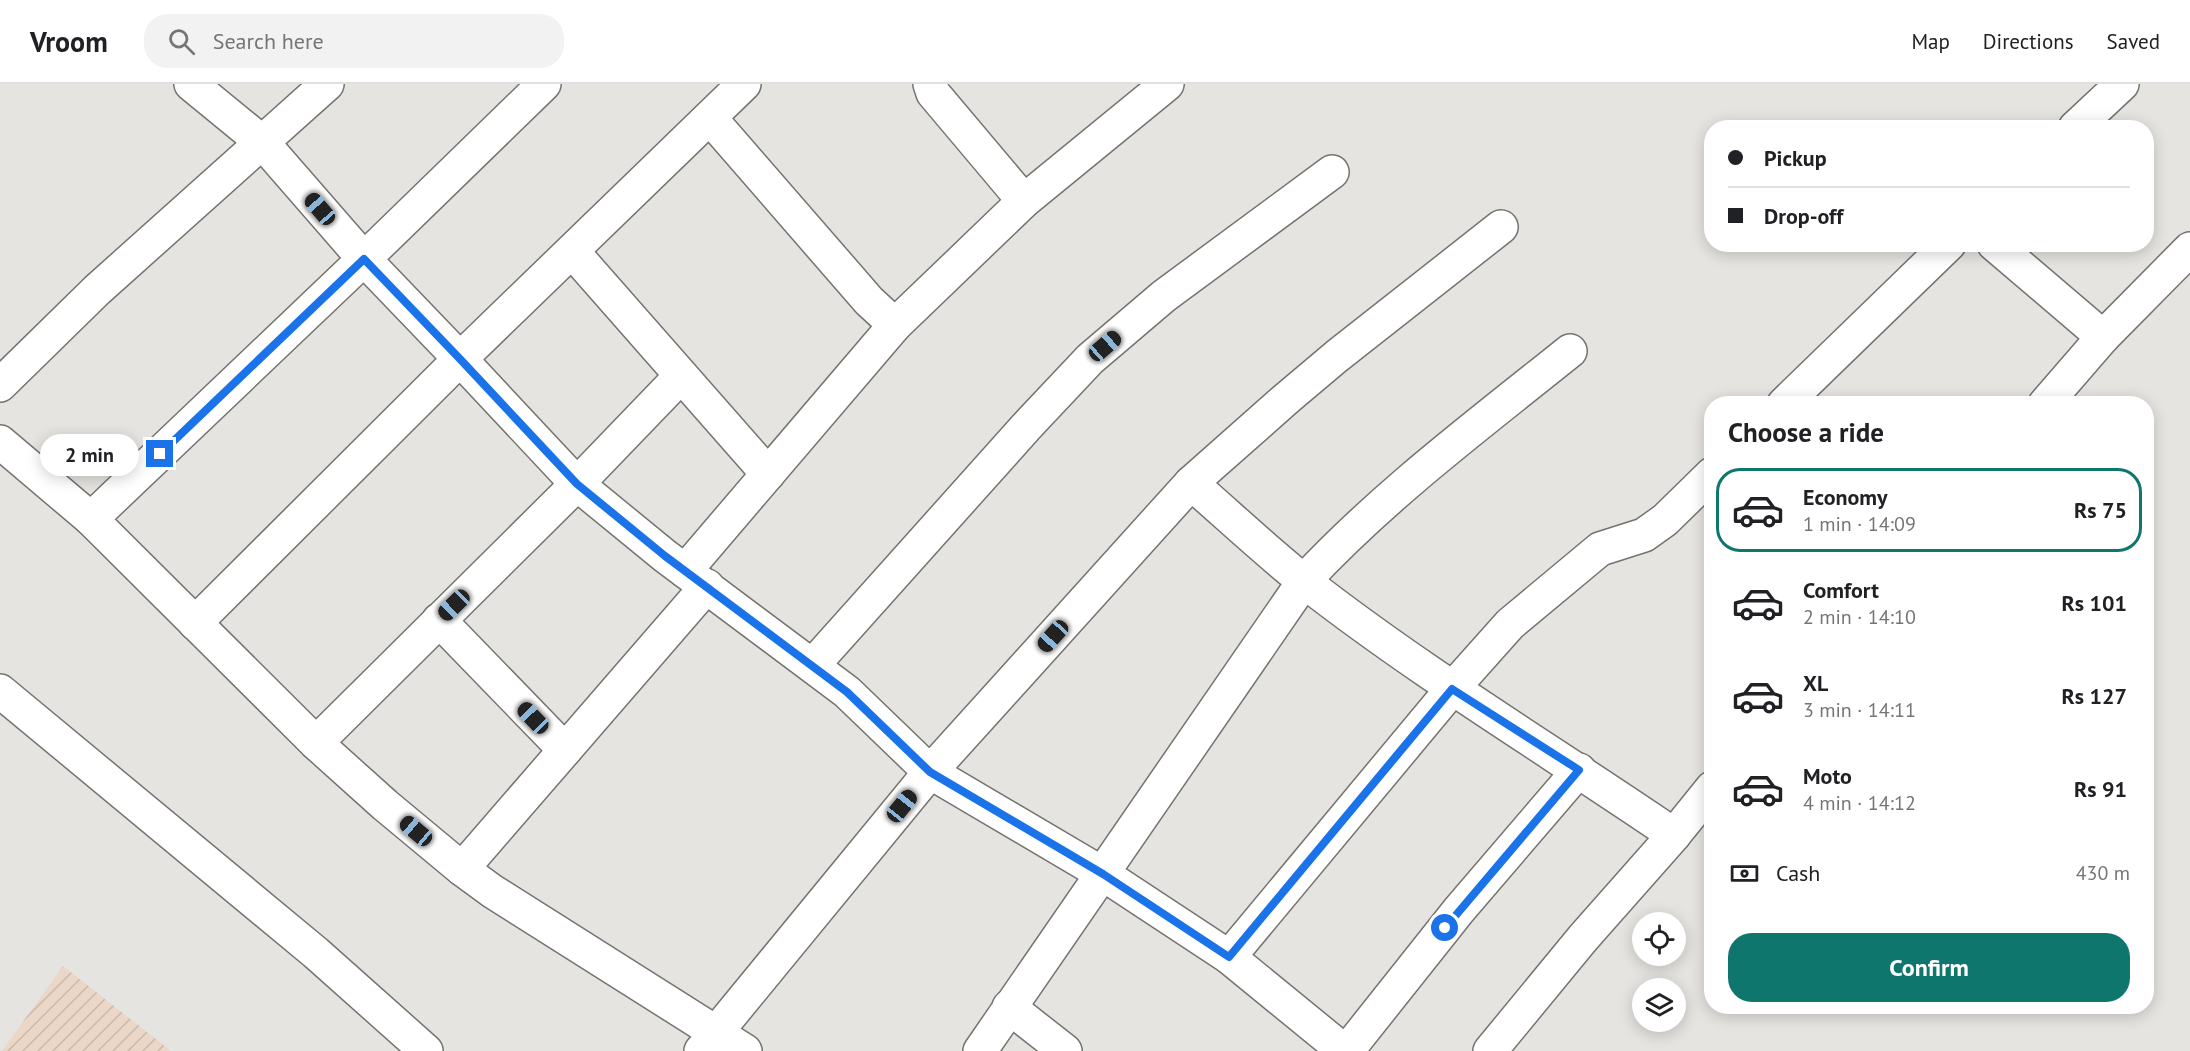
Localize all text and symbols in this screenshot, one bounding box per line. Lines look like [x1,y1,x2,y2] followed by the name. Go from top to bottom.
[144,14,564,68] search box
[30,23,108,60] text: Vroom
[165,25,198,58] icon: search
[213,27,324,55] text: Search here
[1911,28,1950,55] text: Map
[1983,28,2074,55] text: Directions
[2107,28,2160,55] text: Saved
[1764,144,1827,172] text: Pickup
[301,190,339,228] car
[1764,202,1843,230] text: Drop-off
[1086,327,1124,365] car
[1728,415,1884,449] text: Choose a ride
[40,433,139,475] callout: 2 min
[146,440,173,467] route end
[65,442,114,468] text: 2 min
[1731,483,1785,537] icon: car
[1803,483,1887,511] text: Economy
[2074,496,2127,524] text: Rs 75
[1803,511,1916,537] text: 1 min · 14:09
[1731,576,1785,630] icon: car
[1803,576,1879,604] text: Comfort
[435,586,473,624] car
[2061,589,2127,617] text: Rs 101
[1803,604,1916,630] text: 2 min · 14:10
[1034,617,1072,655] car
[1731,669,1785,723] icon: car
[1803,669,1828,697] text: XL
[2061,682,2127,710] text: Rs 127
[1803,697,1916,723] text: 3 min · 14:11
[514,699,552,737] car
[1731,762,1785,816] icon: car
[1803,762,1852,790] text: Moto
[2074,775,2127,803] text: Rs 91
[884,786,920,826] car
[1803,790,1916,816] text: 4 min · 14:12
[396,813,436,849] car
[1728,857,1761,890] icon: cash
[1776,859,1820,887] text: Cash
[2076,860,2130,886] text: 430 m
[1632,912,1686,1032] map controls
[1632,912,1686,966] button: locate
[1431,914,1458,941] route start
[1728,933,2130,1002] button: Confirm
[1632,978,1686,1032] button: layers

